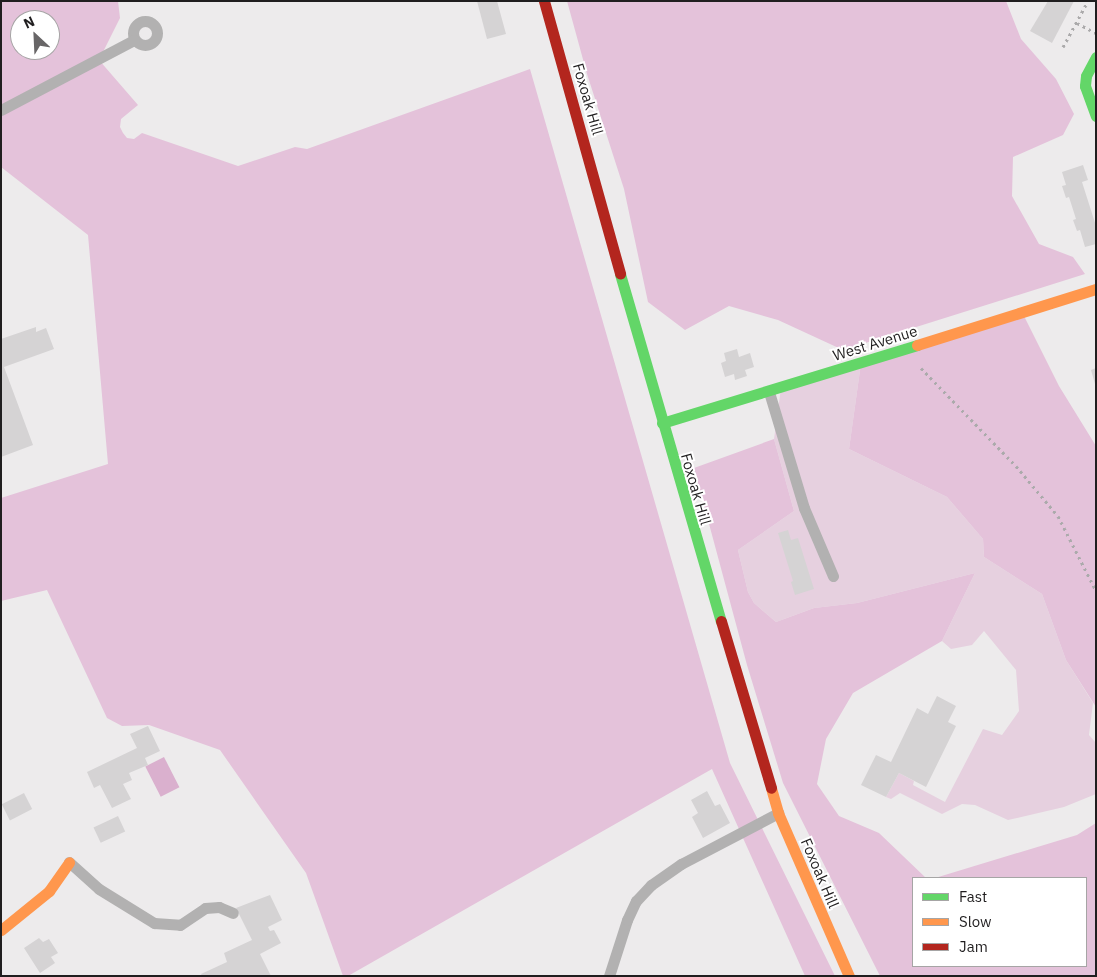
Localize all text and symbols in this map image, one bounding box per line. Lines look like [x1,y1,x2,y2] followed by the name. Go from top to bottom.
[10,10,60,60] north arrow
[21,12,37,33] text: N
[569,61,607,137] street label: Foxoak Hill
[831,322,919,364] street label: West Avenue
[677,451,715,527] street label: Foxoak Hill
[797,835,843,911] street label: Foxoak Hill
[912,877,1087,967] legend
[959,887,987,906] text: Fast
[959,912,992,931] text: Slow
[959,937,988,956] text: Jam

